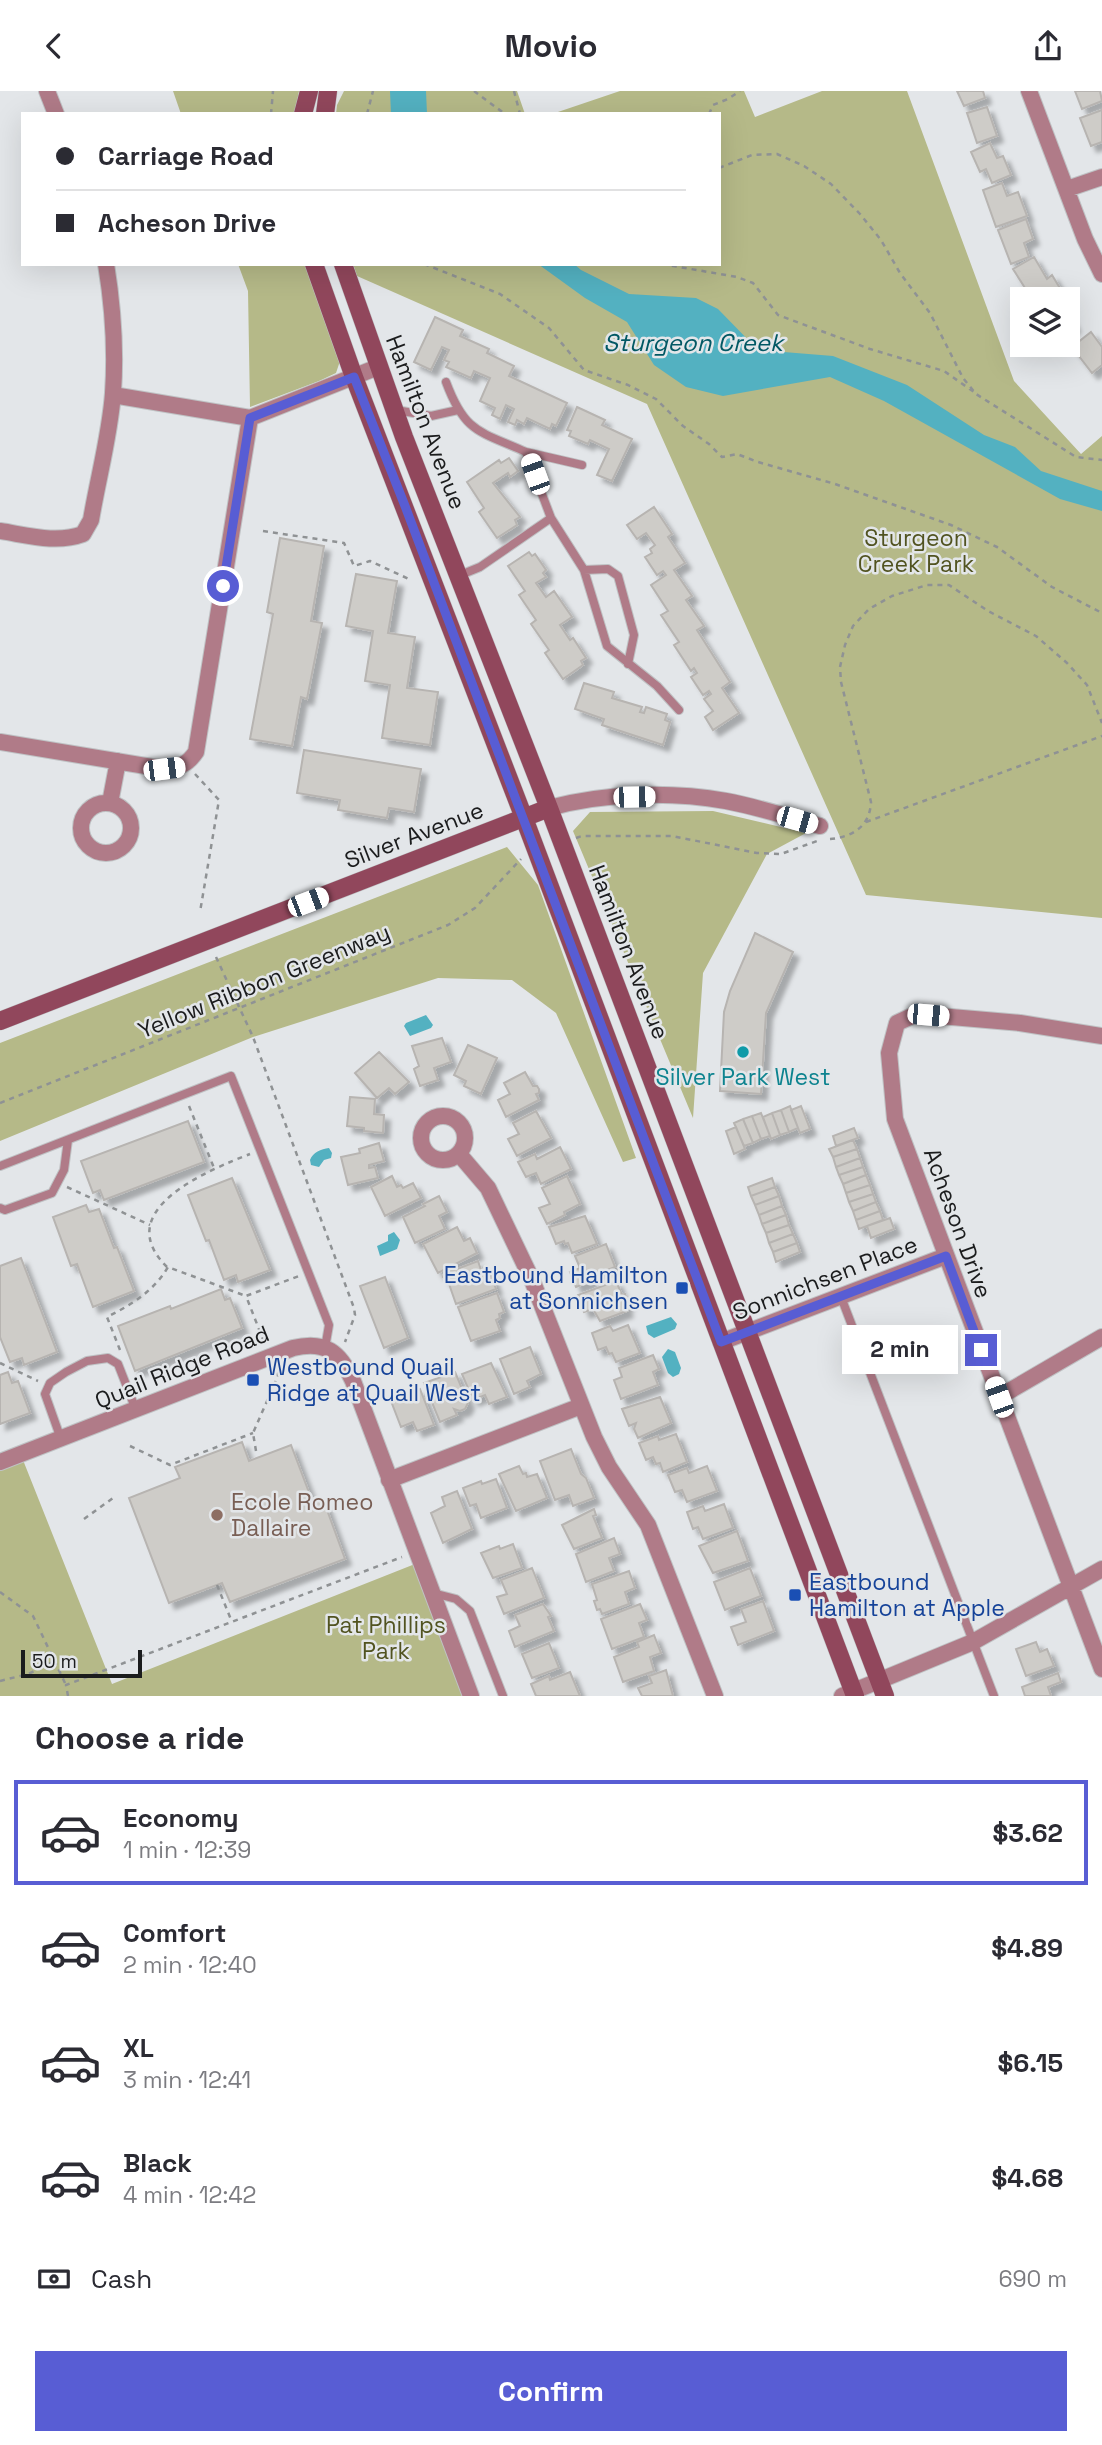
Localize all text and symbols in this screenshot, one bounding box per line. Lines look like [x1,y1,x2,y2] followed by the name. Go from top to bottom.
[505,26,598,66] text: Movio
[35,27,73,65] icon: back
[1029,27,1067,65] icon: share
[98,139,274,173] text: Carriage Road
[98,206,276,240] text: Acheson Drive
[1010,287,1080,357] map controls
[1010,287,1080,357] button: layers
[603,327,786,358] water label: Sturgeon Creek
[379,330,473,514] street label: Hamilton Avenue
[518,451,553,497] car
[858,523,974,579] park label: Sturgeon Creek Park
[207,570,239,602] route start
[142,756,187,782] car
[613,786,656,808] car
[340,795,488,875] street label: Silver Avenue
[774,804,821,836] car
[582,860,676,1044] street label: Hamilton Avenue
[285,885,332,919] car
[134,917,394,1045] street label: Yellow Ribbon Greenway
[907,1003,950,1027] car
[735,1044,751,1060] marker: Silver Park West
[656,1062,830,1092] place label: Silver Park West
[917,1144,999,1302] street label: Acheson Drive
[728,1229,922,1327] street label: Sonnichsen Place
[444,1260,668,1316] place label: Eastbound Hamilton at Sonnichsen
[674,1280,690,1296] marker: Eastbound Hamilton at Sonnichsen
[90,1318,274,1416] street label: Quail Ridge Road
[841,1325,956,1375] callout: 2 min
[870,1334,930,1364] text: 2 min
[965,1334,997,1366] route end
[267,1352,481,1408] place label: Westbound Quail Ridge at Quail West
[245,1372,261,1388] marker: Westbound Quail Ridge at Quail West
[982,1374,1017,1420] car
[231,1487,373,1543] place label: Ecole Romeo Dallaire
[209,1507,225,1523] marker: Ecole Romeo Dallaire
[809,1567,1005,1623] place label: Eastbound Hamilton at Apple
[787,1587,803,1603] marker: Eastbound Hamilton at Apple
[326,1610,446,1666] park label: Pat Phillips Park
[21,1647,142,1679] scale bar
[32,1649,77,1674] text: 50 m
[35,1718,245,1758] text: Choose a ride
[39,1801,102,1864] icon: car
[123,1801,239,1835] text: Economy
[993,1816,1063,1850] text: $3.62
[123,1835,251,1865] text: 1 min · 12:39
[39,1916,102,1979] icon: car
[123,1916,226,1950] text: Comfort
[991,1931,1063,1965] text: $4.89
[123,1950,257,1980] text: 2 min · 12:40
[39,2031,102,2094] icon: car
[123,2031,154,2065] text: XL
[997,2046,1063,2080] text: $6.15
[123,2065,251,2095] text: 3 min · 12:41
[39,2146,102,2209] icon: car
[123,2146,192,2180] text: Black
[992,2161,1063,2195] text: $4.68
[123,2180,256,2210] text: 4 min · 12:42
[35,2260,73,2298] icon: cash
[91,2262,152,2296] text: Cash
[998,2264,1067,2294] text: 690 m
[35,2351,1067,2431] button: Confirm

